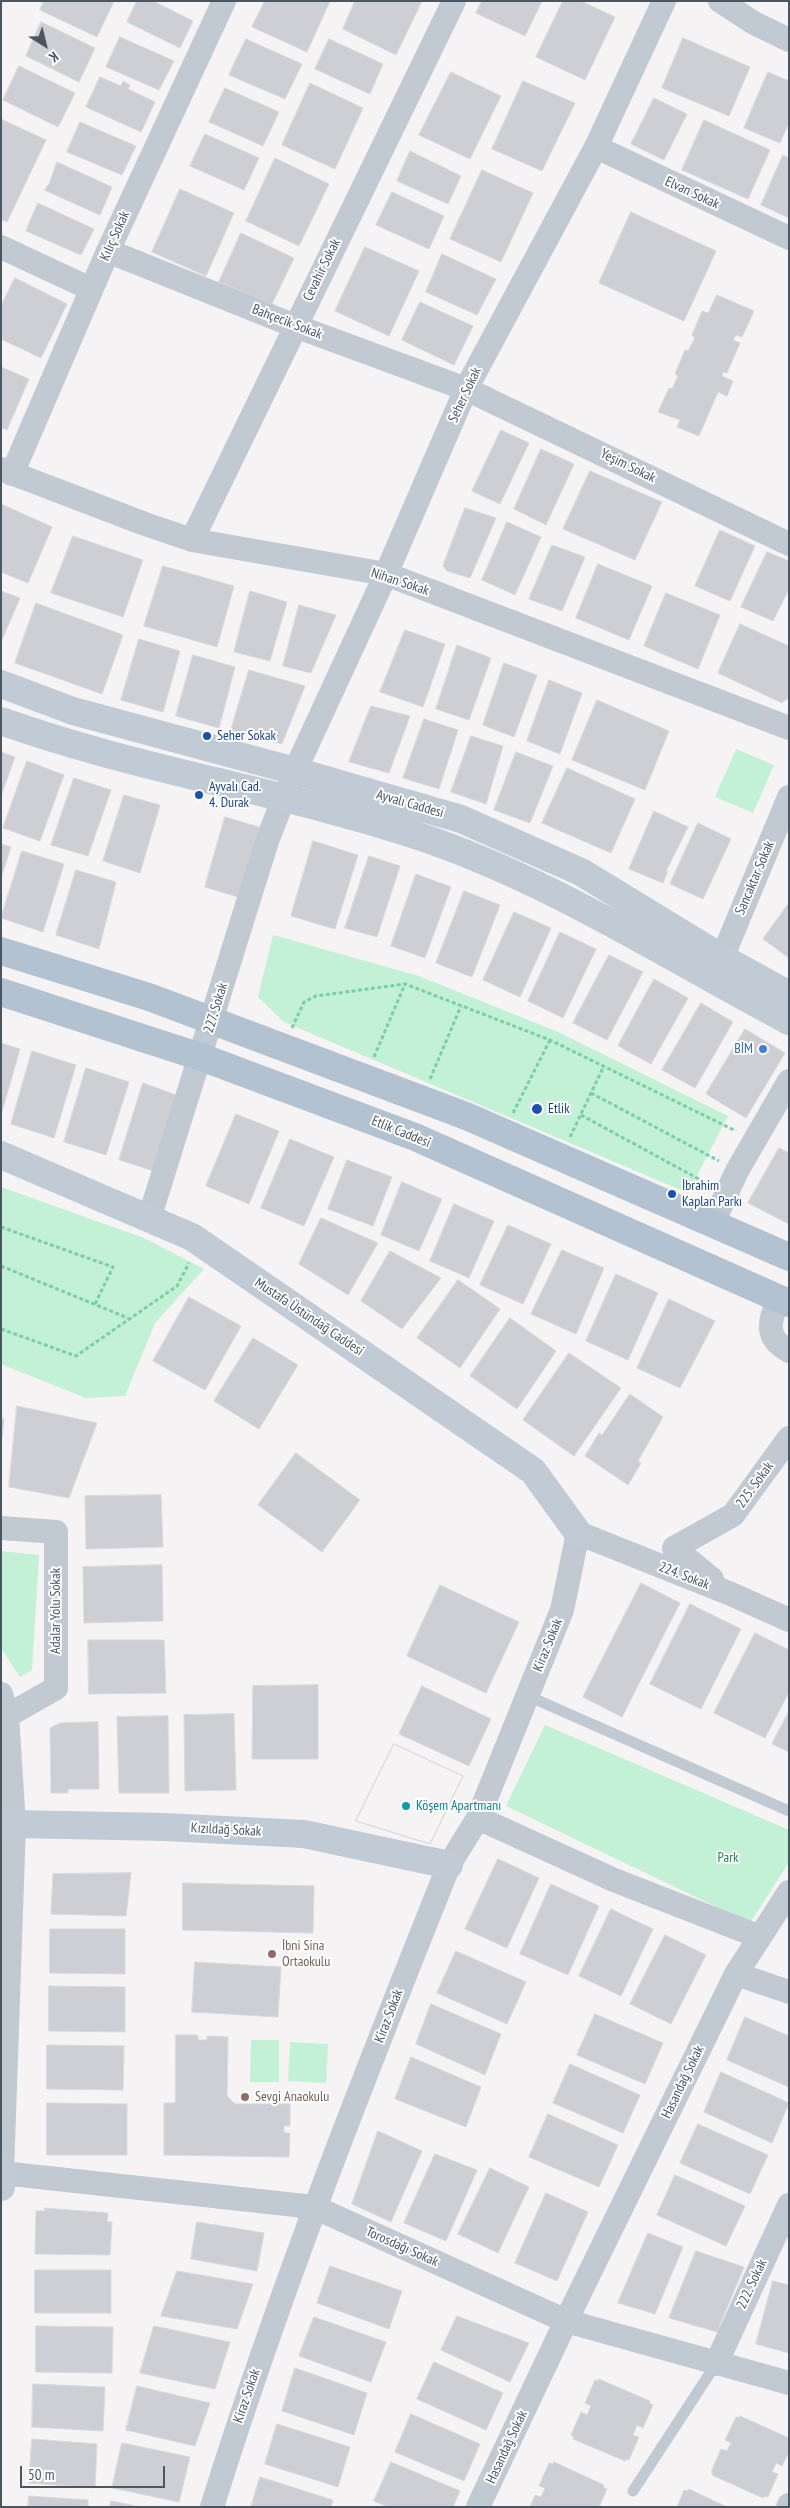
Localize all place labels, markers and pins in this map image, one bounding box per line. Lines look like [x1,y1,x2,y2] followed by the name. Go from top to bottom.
[217,728,276,744] place label: Seher Sokak
[201,730,213,742] marker: Seher Sokak
[209,779,261,812] place label: Ayvalı Cad. 4. Durak
[193,789,205,801] marker: Ayvalı Cad. 4. Durak
[734,1041,753,1057] place label: BİM
[757,1043,769,1055] marker: BİM
[548,1101,570,1117] place label: Etlik
[530,1102,544,1116] marker: Etlik
[682,1178,742,1210] place label: İbrahim Kaplan Parkı
[666,1188,678,1200] marker: İbrahim Kaplan Parkı
[416,1798,501,1814] place label: Köşem Apartmanı
[400,1800,412,1812] marker: Köşem Apartmanı
[282,1938,330,1970] place label: İbni Sina Ortaokulu
[266,1948,278,1960] marker: İbni Sina Ortaokulu
[255,2089,329,2105] place label: Sevgi Anaokulu
[239,2091,251,2103] marker: Sevgi Anaokulu

